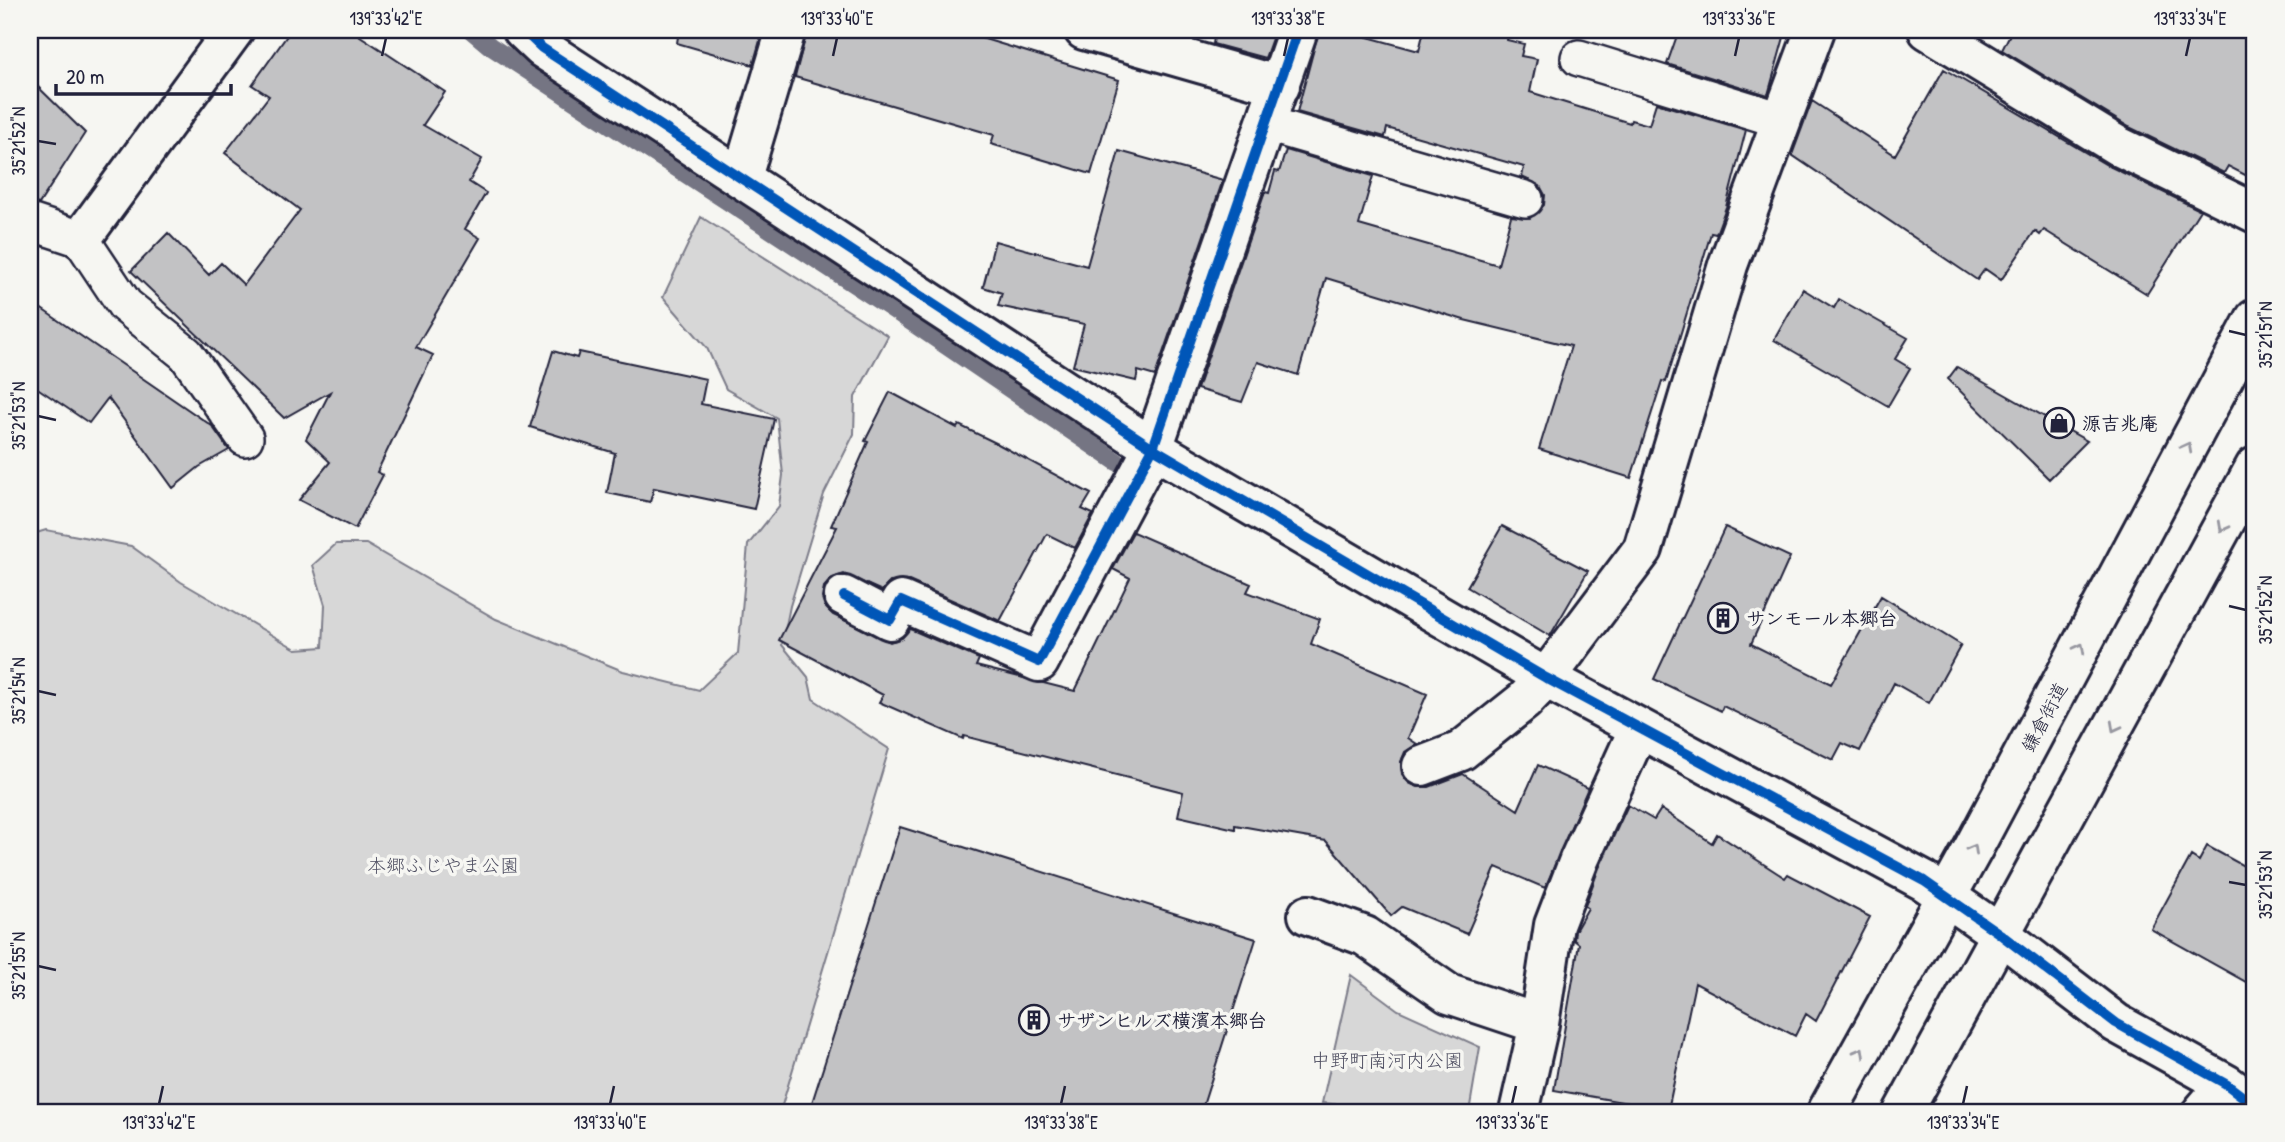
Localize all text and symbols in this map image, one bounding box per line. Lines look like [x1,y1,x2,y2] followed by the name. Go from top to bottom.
[349,6,423,31] text: 139°33'42"E
[801,6,873,31] text: 139°33'40"E
[1251,6,1325,31] text: 139°33'38"E
[1702,6,1776,31] text: 139°33'36"E
[2154,6,2226,31] text: 139°33'34"E
[56,52,231,96] scale bar
[66,62,104,91] text: 20 m
[6,107,31,175] text: 35°21'52"N
[2253,302,2278,368] text: 35°21'51"N
[6,382,31,450] text: 35°21'53"N
[2042,406,2076,440] shop icon: 源吉兆庵
[2082,410,2158,436] place label: 源吉兆庵
[2179,442,2192,454] one-way arrow
[2218,519,2231,532] one-way arrow
[2253,576,2278,644] text: 35°21'52"N
[1706,601,1740,635] building icon: サンモール本郷台
[1746,605,1897,631] place label: サンモール本郷台
[2072,643,2085,655] one-way arrow
[6,657,31,725] text: 35°21'54"N
[2015,677,2073,757] street label: 鎌倉街道
[2110,720,2123,732] one-way arrow
[1965,843,1978,856] one-way arrow
[2253,851,2278,919] text: 35°21'53"N
[367,852,519,878] park label: 本郷ふじやま公園
[6,932,31,1000] text: 35°21'55"N
[1017,1003,1051,1037] building icon: サザンヒルズ横濱本郷台
[1057,1007,1267,1033] place label: サザンヒルズ横濱本郷台
[1311,1047,1463,1073] park label: 中野町南河内公園
[1852,1047,1865,1060] one-way arrow
[122,1110,196,1135] text: 139°33'42"E
[574,1110,646,1135] text: 139°33'40"E
[1024,1110,1098,1135] text: 139°33'38"E
[1475,1110,1549,1135] text: 139°33'36"E
[1927,1110,1999,1135] text: 139°33'34"E

